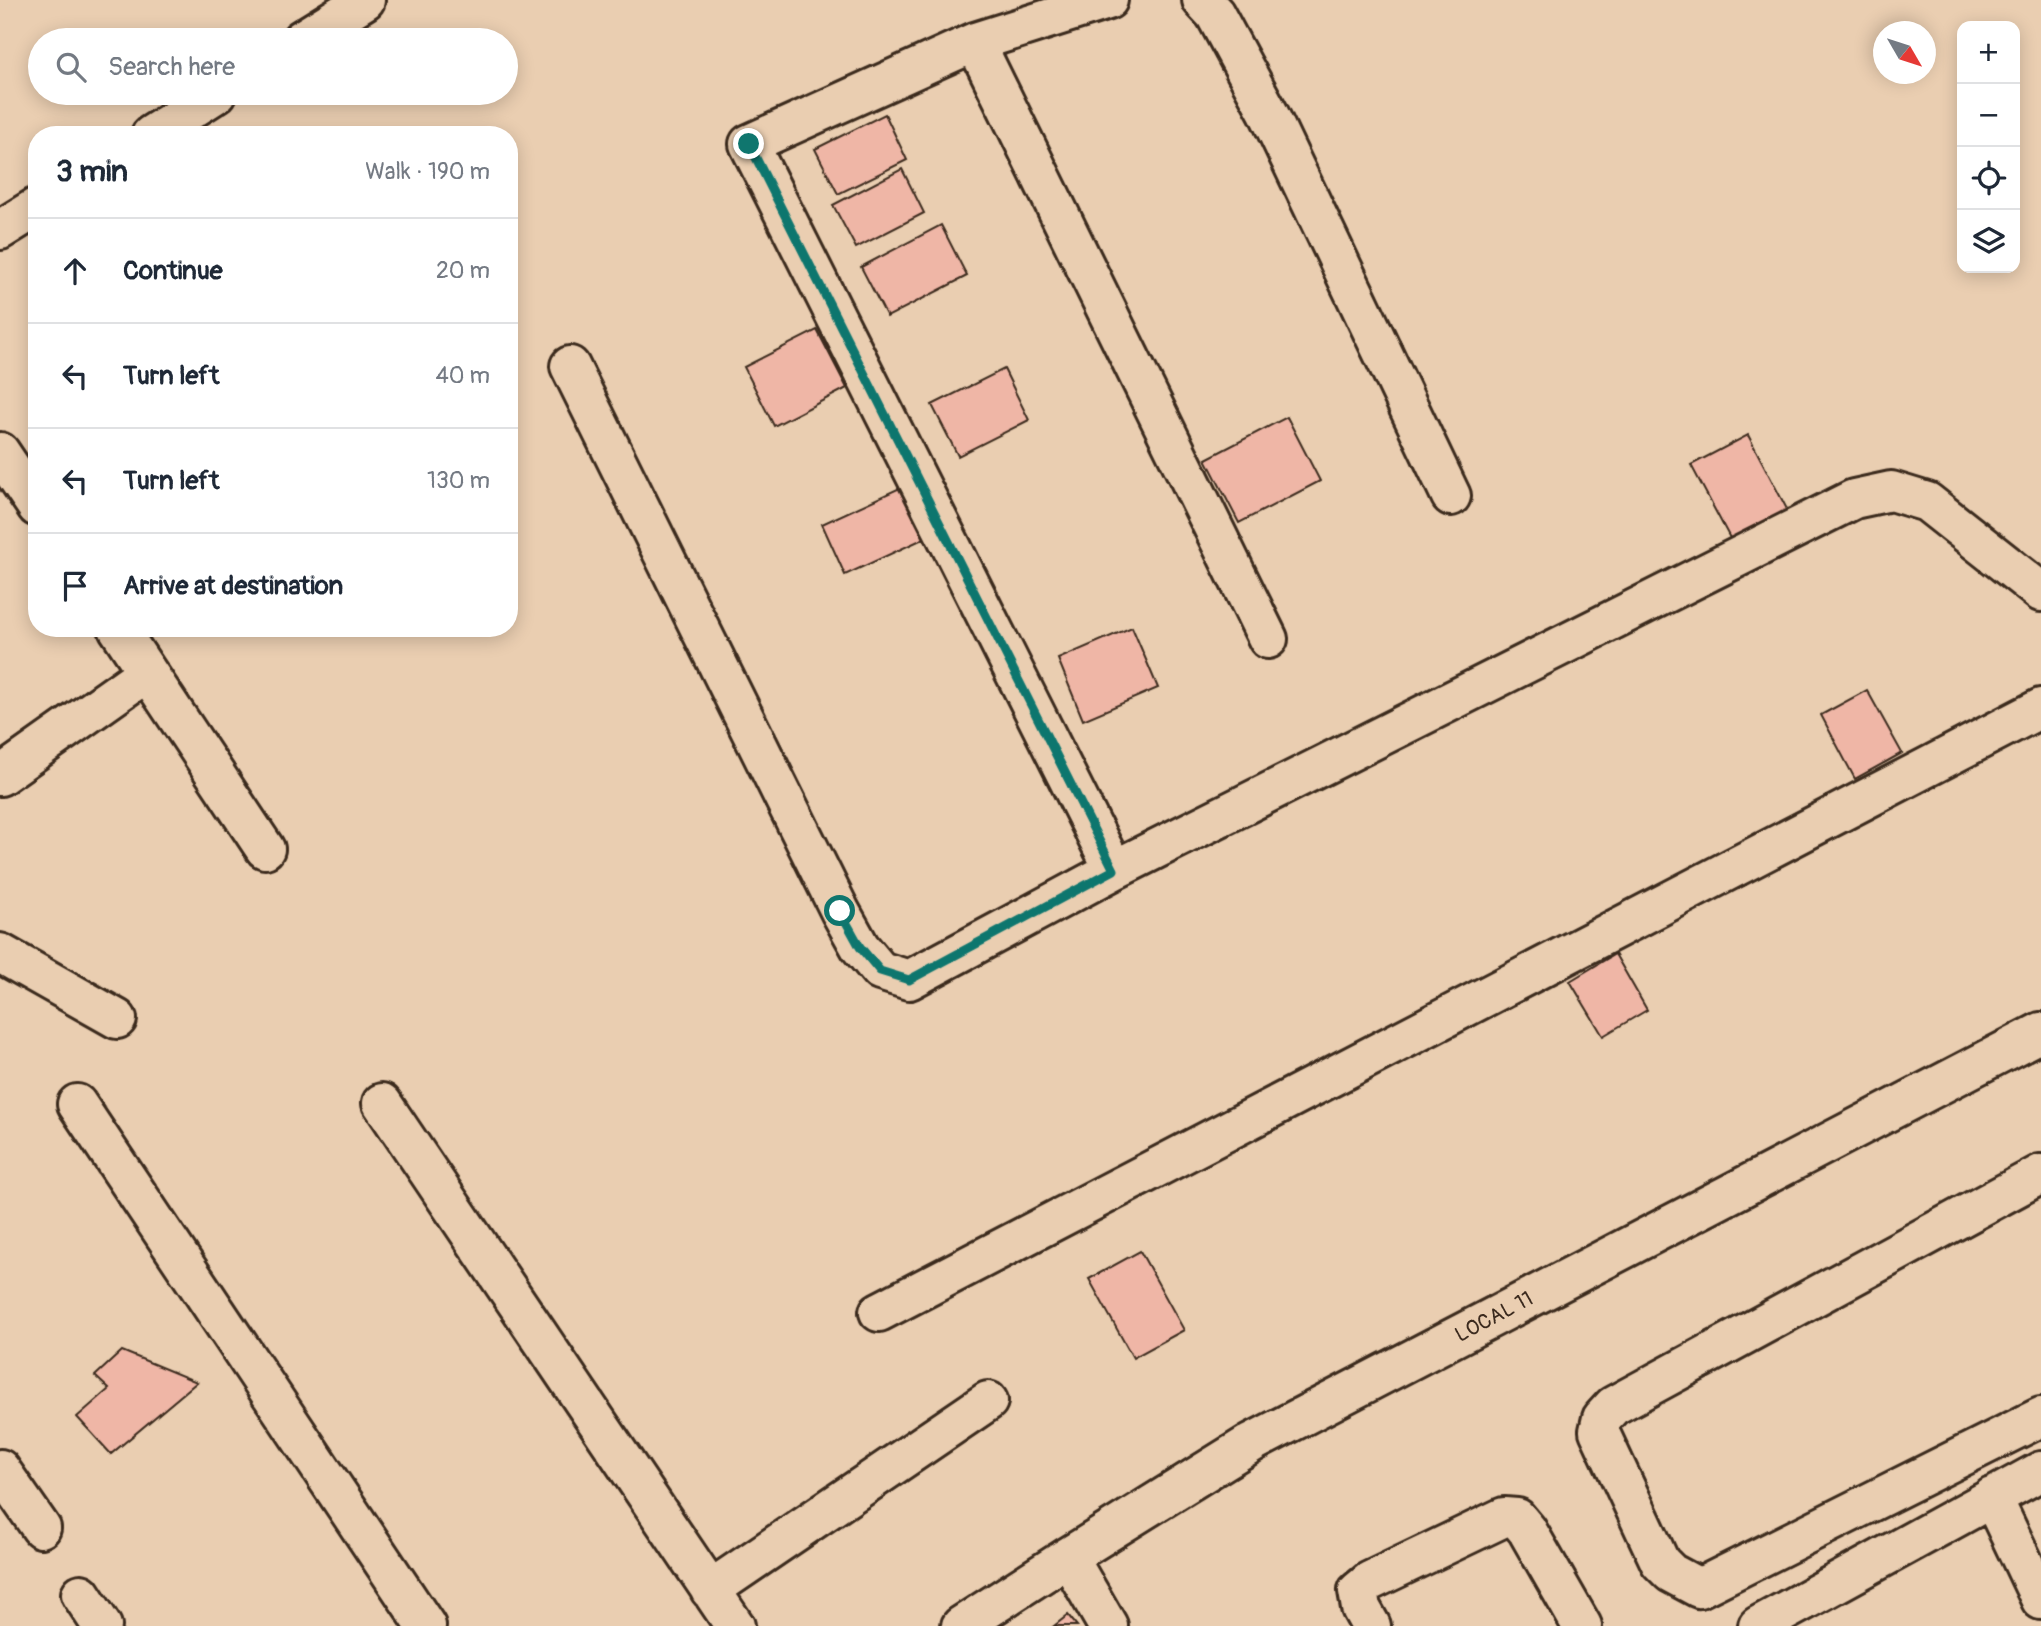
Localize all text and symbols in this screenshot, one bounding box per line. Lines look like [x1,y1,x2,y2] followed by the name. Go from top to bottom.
[1873,21,1936,84] north arrow
[1957,21,2020,273] map controls
[1957,21,2020,84] button: +
[28,28,518,105] search box
[52,48,90,86] icon: search
[108,51,235,83] text: Search here
[1957,84,2020,147] button: −
[733,128,764,159] route end
[1957,147,2020,210] button: locate
[56,153,128,190] text: 3 min
[365,157,490,186] text: Walk · 190 m
[1957,210,2020,273] button: layers
[56,252,94,290] icon: ahead
[123,255,223,287] text: Continue
[436,256,490,285] text: 20 m
[56,357,94,395] icon: left
[123,360,219,392] text: Turn left
[436,361,490,390] text: 40 m
[56,462,94,500] icon: left
[123,465,219,497] text: Turn left
[427,466,490,495] text: 130 m
[56,567,94,605] icon: arrive
[123,570,343,602] text: Arrive at destination
[824,895,855,926] route start
[1450,1285,1538,1349] street label: LOCAL 11

